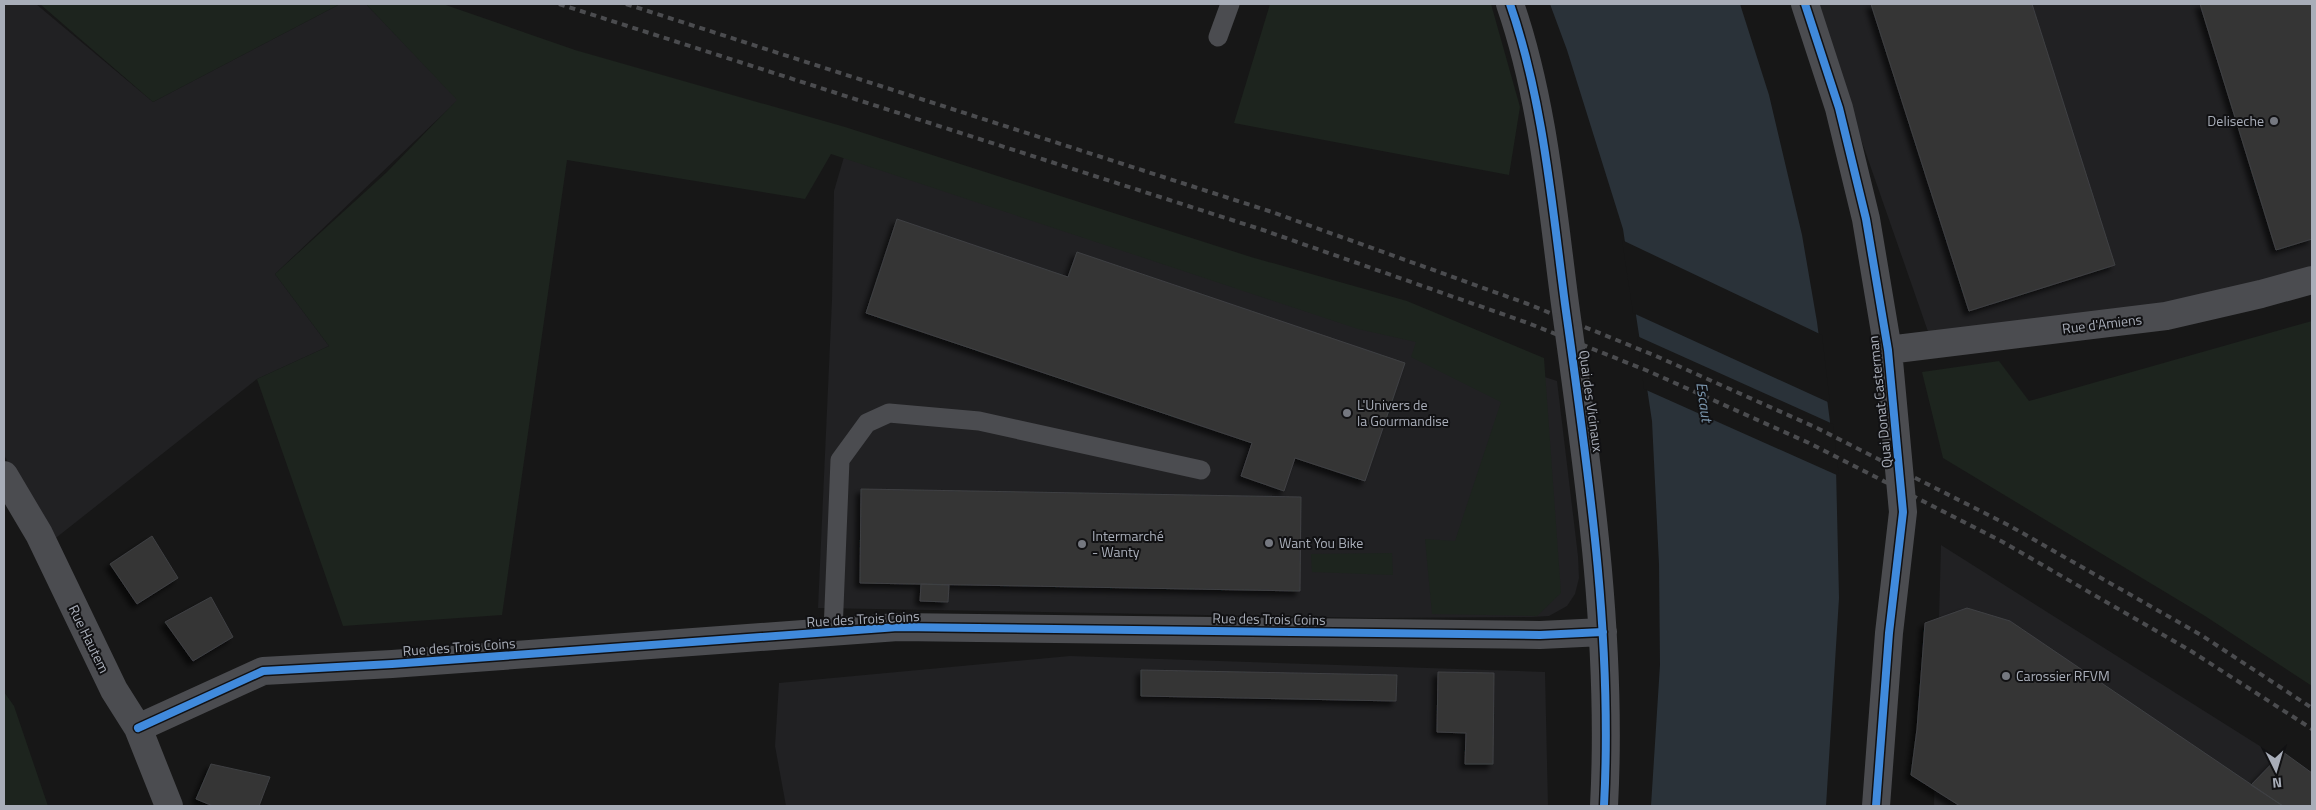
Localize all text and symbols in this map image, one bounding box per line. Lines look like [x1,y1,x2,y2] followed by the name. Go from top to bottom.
[2207,110,2264,131] place label: Deliseche
[2268,115,2280,127] marker: Deliseche
[2061,308,2143,339] street label: Rue d'Amiens
[1862,335,1897,469] street label: Quai Donat Casterman
[1574,349,1609,454] street label: Quai des Vicinaux
[1690,381,1719,425] water label: Escaut
[1357,394,1449,431] place label: L'Univers de la Gourmandise
[1341,407,1353,419] marker: L'Univers de la Gourmandise
[1092,525,1164,562] place label: Intermarché - Wanty
[1279,532,1363,553] place label: Want You Bike
[1263,537,1275,549] marker: Want You Bike
[1076,538,1088,550] marker: Intermarché - Wanty
[64,601,115,677] street label: Rue Hautem
[806,605,920,632] street label: Rue des Trois Coins
[1212,607,1326,630] street label: Rue des Trois Coins
[402,632,516,661] street label: Rue des Trois Coins
[2016,665,2110,686] place label: Carossier RFVM
[2000,670,2012,682] marker: Carossier RFVM
[2251,745,2301,795] north arrow
[2271,773,2283,794] text: N

